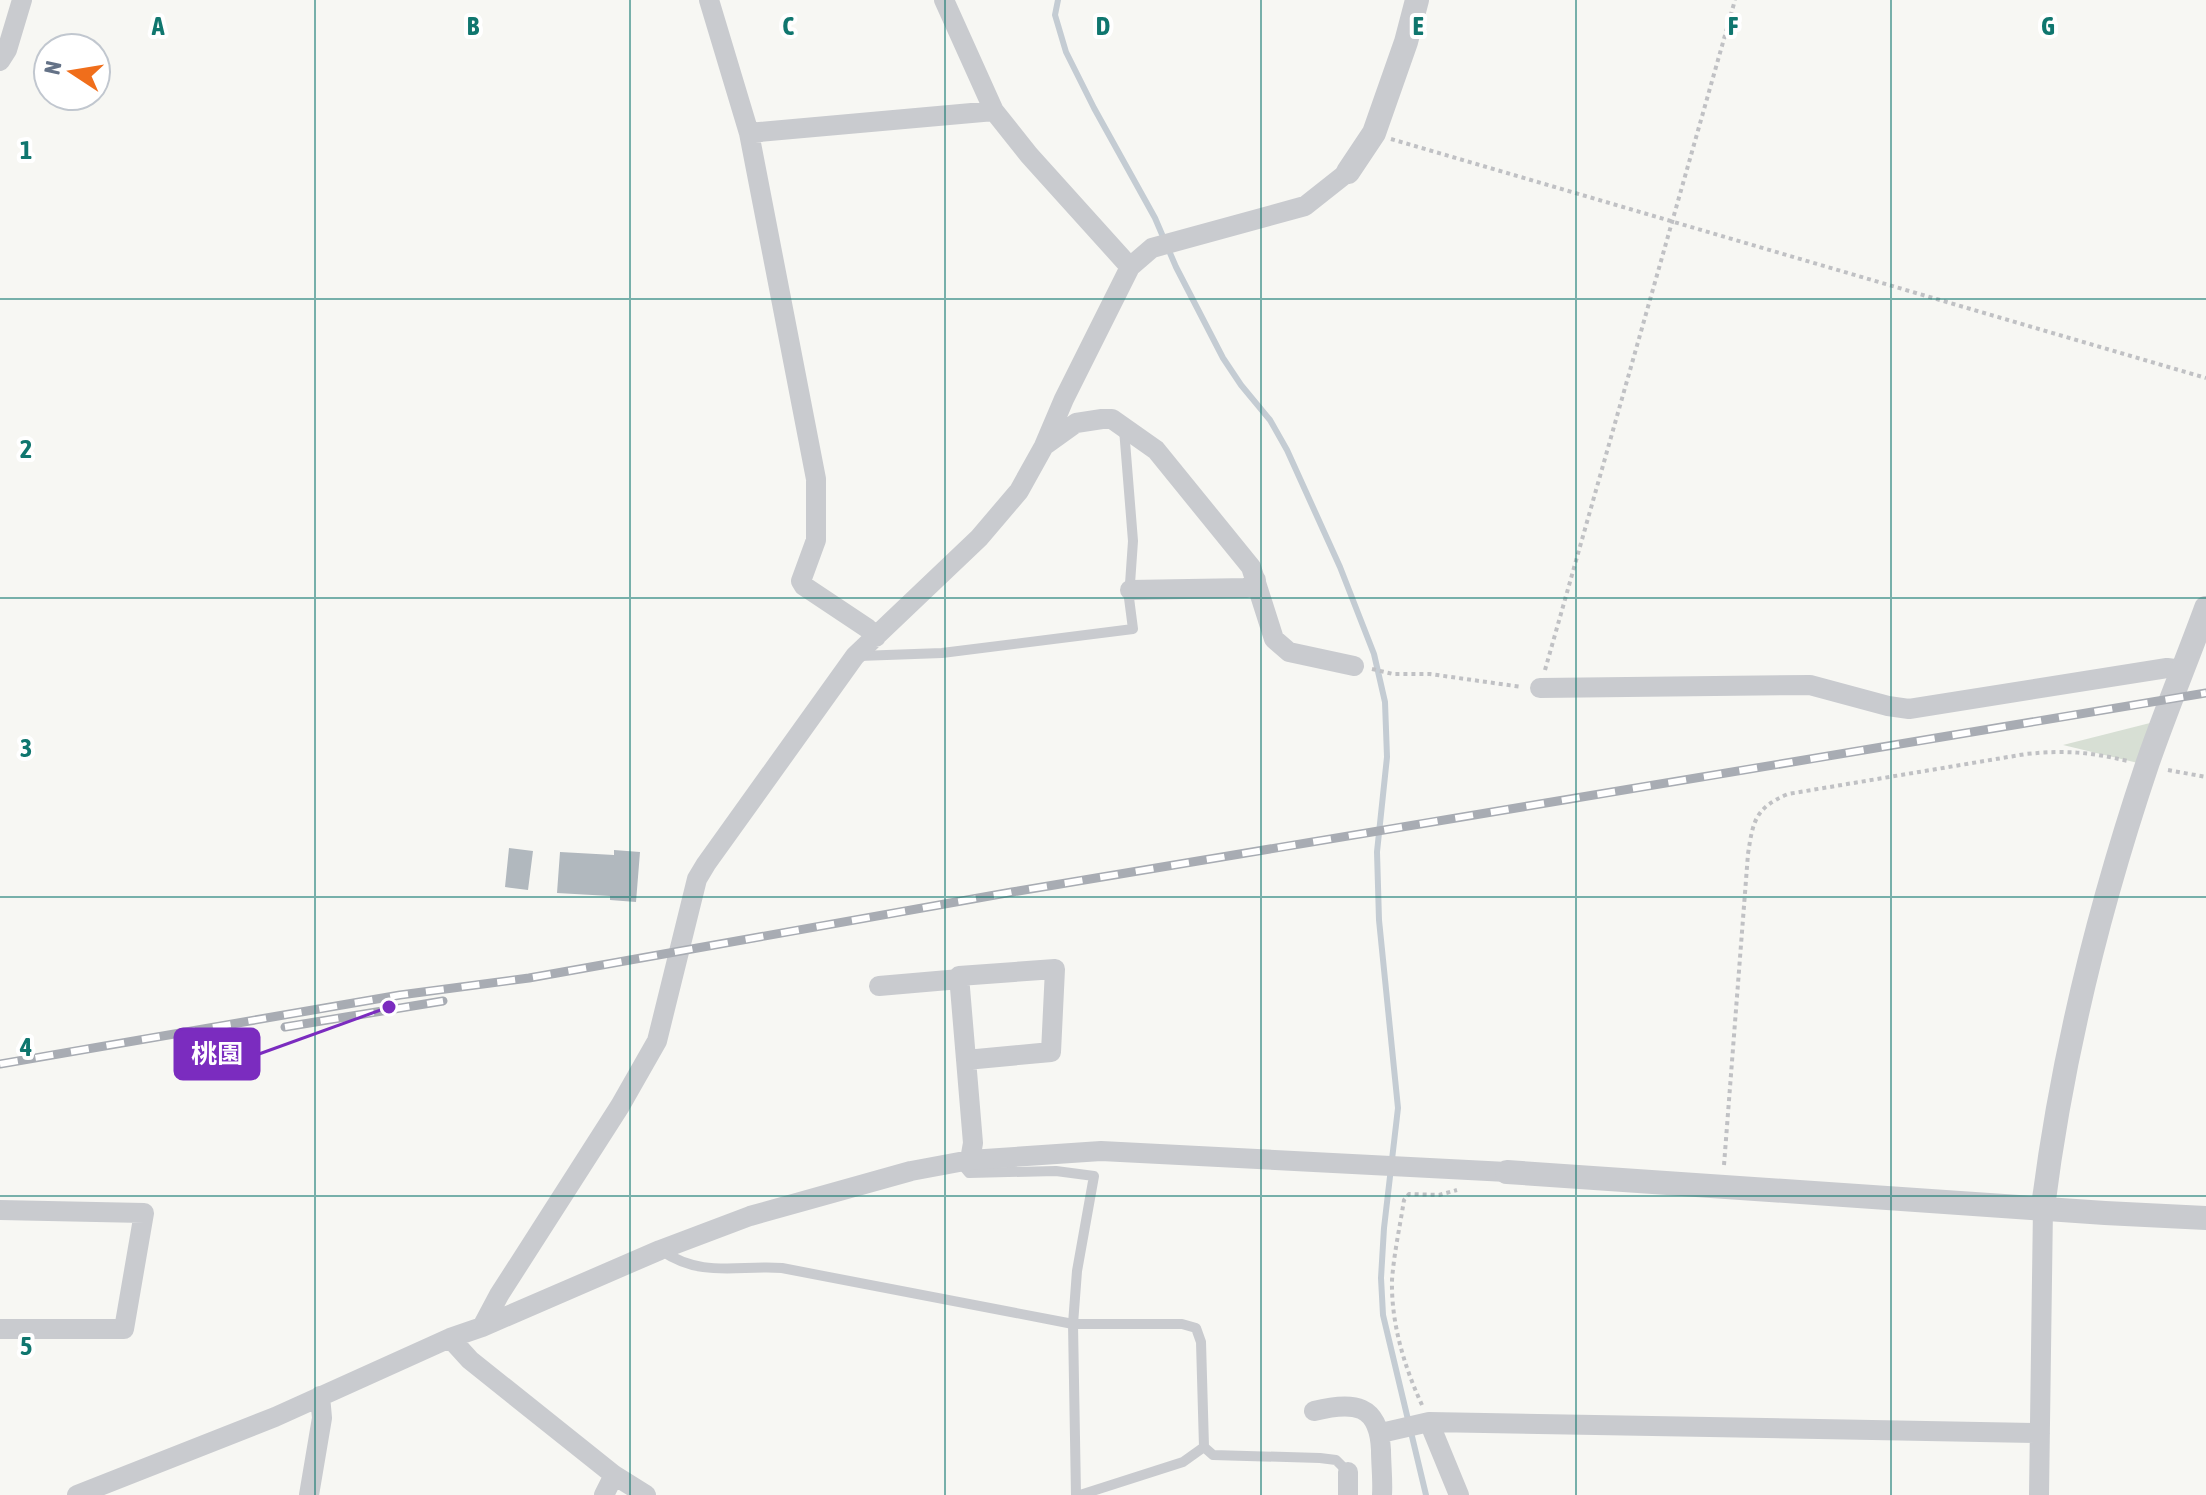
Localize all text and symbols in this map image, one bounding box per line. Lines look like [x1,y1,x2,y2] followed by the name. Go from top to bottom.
[151,11,165,41] text: A
[467,11,480,41] text: B
[782,11,794,41] text: C
[1096,11,1110,41] text: D
[1412,11,1424,41] text: E
[1728,11,1739,41] text: F
[2041,11,2055,41] text: G
[32,32,112,112] north arrow
[38,59,67,77] text: N
[20,135,32,165] text: 1
[20,434,32,464] text: 2
[20,733,32,763] text: 3
[175,1029,259,1079] callout: 桃園
[19,1032,32,1062] text: 4
[191,1039,243,1069] text: 桃園
[20,1331,32,1361] text: 5

